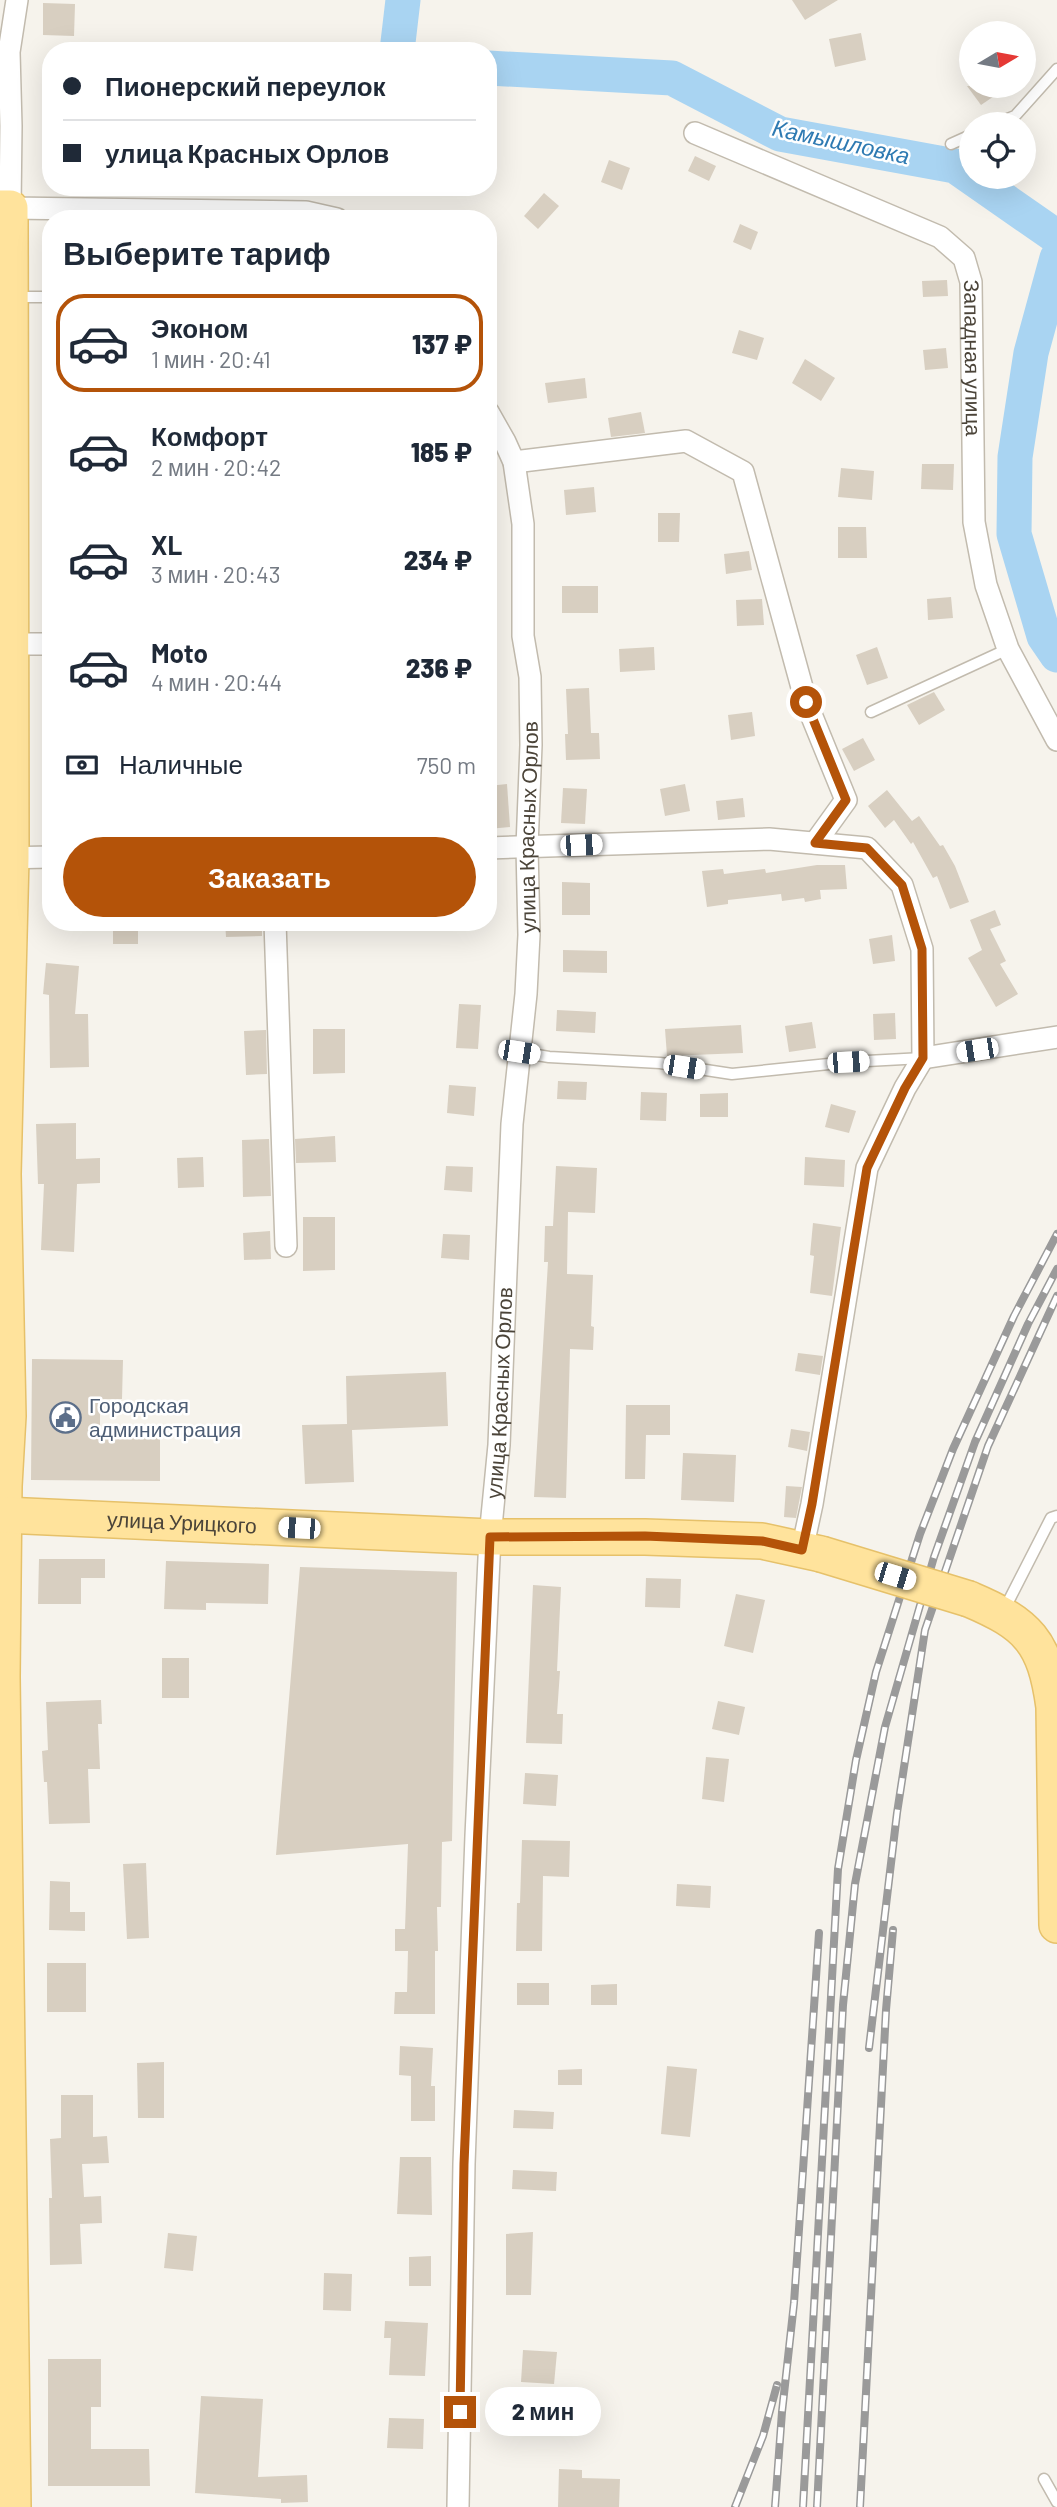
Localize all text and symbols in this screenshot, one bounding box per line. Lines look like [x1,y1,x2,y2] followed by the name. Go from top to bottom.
[959,21,1036,98] north arrow
[959,21,1036,189] map controls
[105,70,386,101] text: Пионерский переулок
[959,112,1036,189] button: locate
[770,113,912,169] water label: Камышловка
[105,137,389,168] text: улица Красных Орлов
[63,233,331,271] text: Выберите тариф
[960,280,987,437] street label: Западная улица
[67,312,130,375] icon: car
[151,312,249,343] text: Эконом
[412,328,472,359] text: 137 ₽
[151,345,271,373] text: 1 мин · 20:41
[67,420,130,483] icon: car
[151,420,268,451] text: Комфорт
[411,436,472,467] text: 185 ₽
[151,453,281,481] text: 2 мин · 20:42
[67,528,130,591] icon: car
[151,529,182,560] text: XL
[404,544,472,575] text: 234 ₽
[151,560,280,588] text: 3 мин · 20:43
[67,636,130,699] icon: car
[151,637,208,668] text: Moto
[406,652,472,683] text: 236 ₽
[151,668,282,696] text: 4 мин · 20:44
[790,686,822,718] route start
[513,721,542,934] street label: улица Красных Орлов
[63,746,101,784] icon: cash
[119,748,243,779] text: Наличные
[417,751,476,779] text: 750 m
[560,834,603,856] car
[63,837,476,917] button: Заказать
[955,1036,1000,1064] car
[497,1038,542,1066] car
[827,1050,870,1074] car
[662,1053,707,1081] car
[480,1287,516,1500] street label: улица Красных Орлов
[89,1392,241,1441] place label: Городская администрация
[49,1401,83,1435] public building icon: Городская администрация
[106,1506,257,1537] street label: улица Урицкого
[278,1516,321,1540] car
[872,1560,919,1592] car
[484,2388,600,2436] callout: 2 мин
[444,2396,476,2428] route end
[512,2397,574,2425] text: 2 мин

